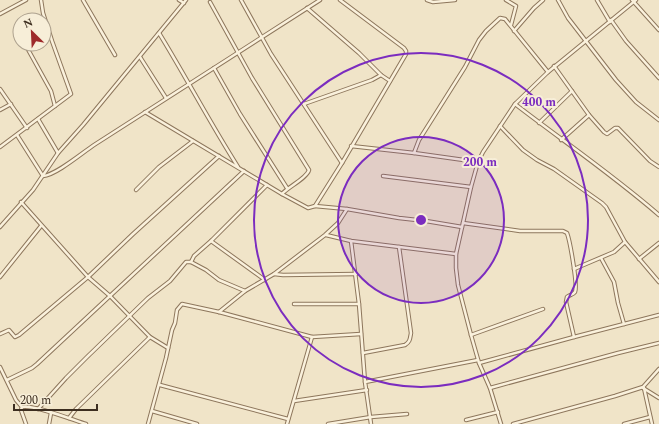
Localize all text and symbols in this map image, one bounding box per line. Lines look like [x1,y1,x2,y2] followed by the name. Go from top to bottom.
[12,12,52,52] north arrow
[21,14,36,33] text: N
[522,93,556,112] text: 400 m
[463,153,497,172] text: 200 m
[414,213,428,227] centre of rings
[14,386,97,412] scale bar
[20,391,51,410] text: 200 m

